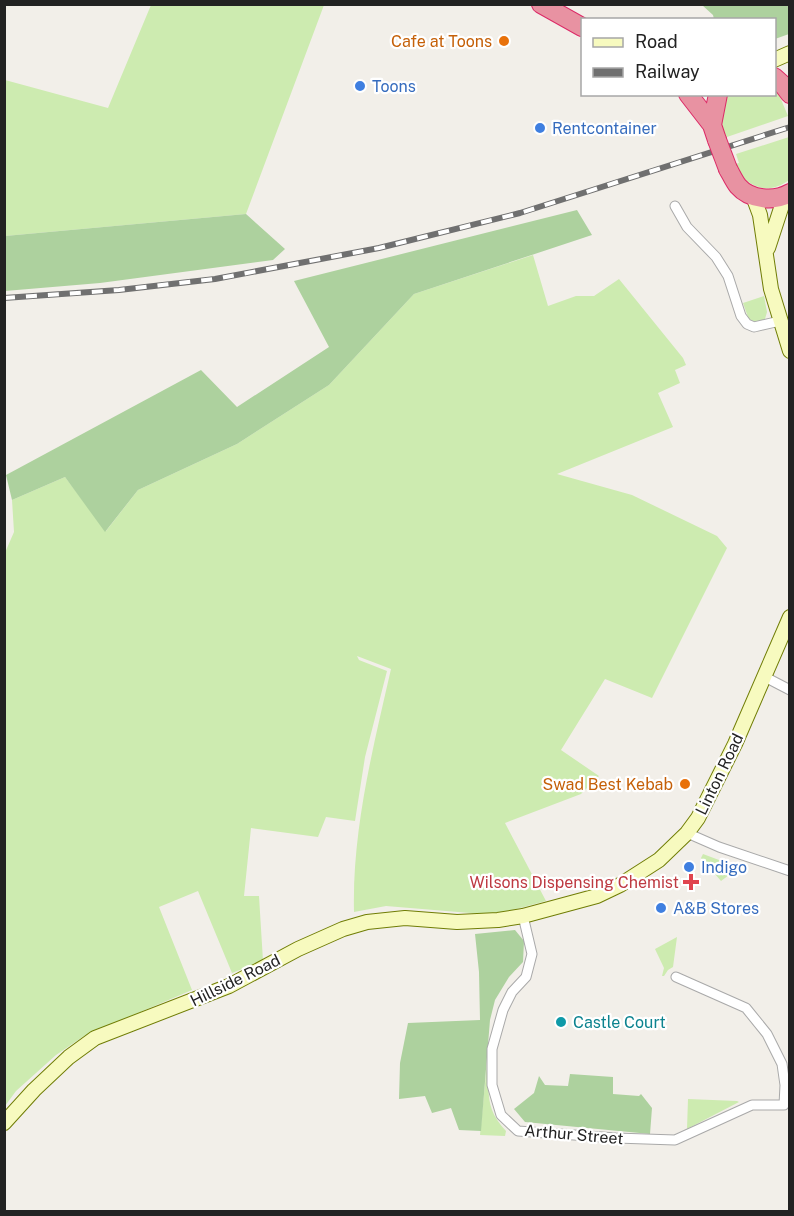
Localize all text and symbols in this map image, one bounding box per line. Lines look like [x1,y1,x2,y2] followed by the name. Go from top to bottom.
[581,18,776,96] legend
[635,31,678,52] text: Road
[391,32,492,51] place label: Cafe at Toons
[497,34,511,48] marker: Cafe at Toons
[635,61,700,82] text: Railway
[372,77,416,96] place label: Toons
[353,79,367,93] marker: Toons
[552,119,657,138] place label: Rentcontainer
[533,121,547,135] marker: Rentcontainer
[692,730,747,818] street label: Linton Road
[542,775,673,794] place label: Swad Best Kebab
[678,777,692,791] marker: Swad Best Kebab
[701,858,747,877] place label: Indigo
[682,860,696,874] marker: Indigo
[469,873,679,892] place label: Wilsons Dispensing Chemist
[684,875,698,889] marker: Wilsons Dispensing Chemist
[673,899,759,918] place label: A&B Stores
[654,901,668,915] marker: A&B Stores
[187,950,283,1010] street label: Hillside Road
[573,1013,666,1032] place label: Castle Court
[554,1015,568,1029] marker: Castle Court
[524,1121,624,1148] street label: Arthur Street

